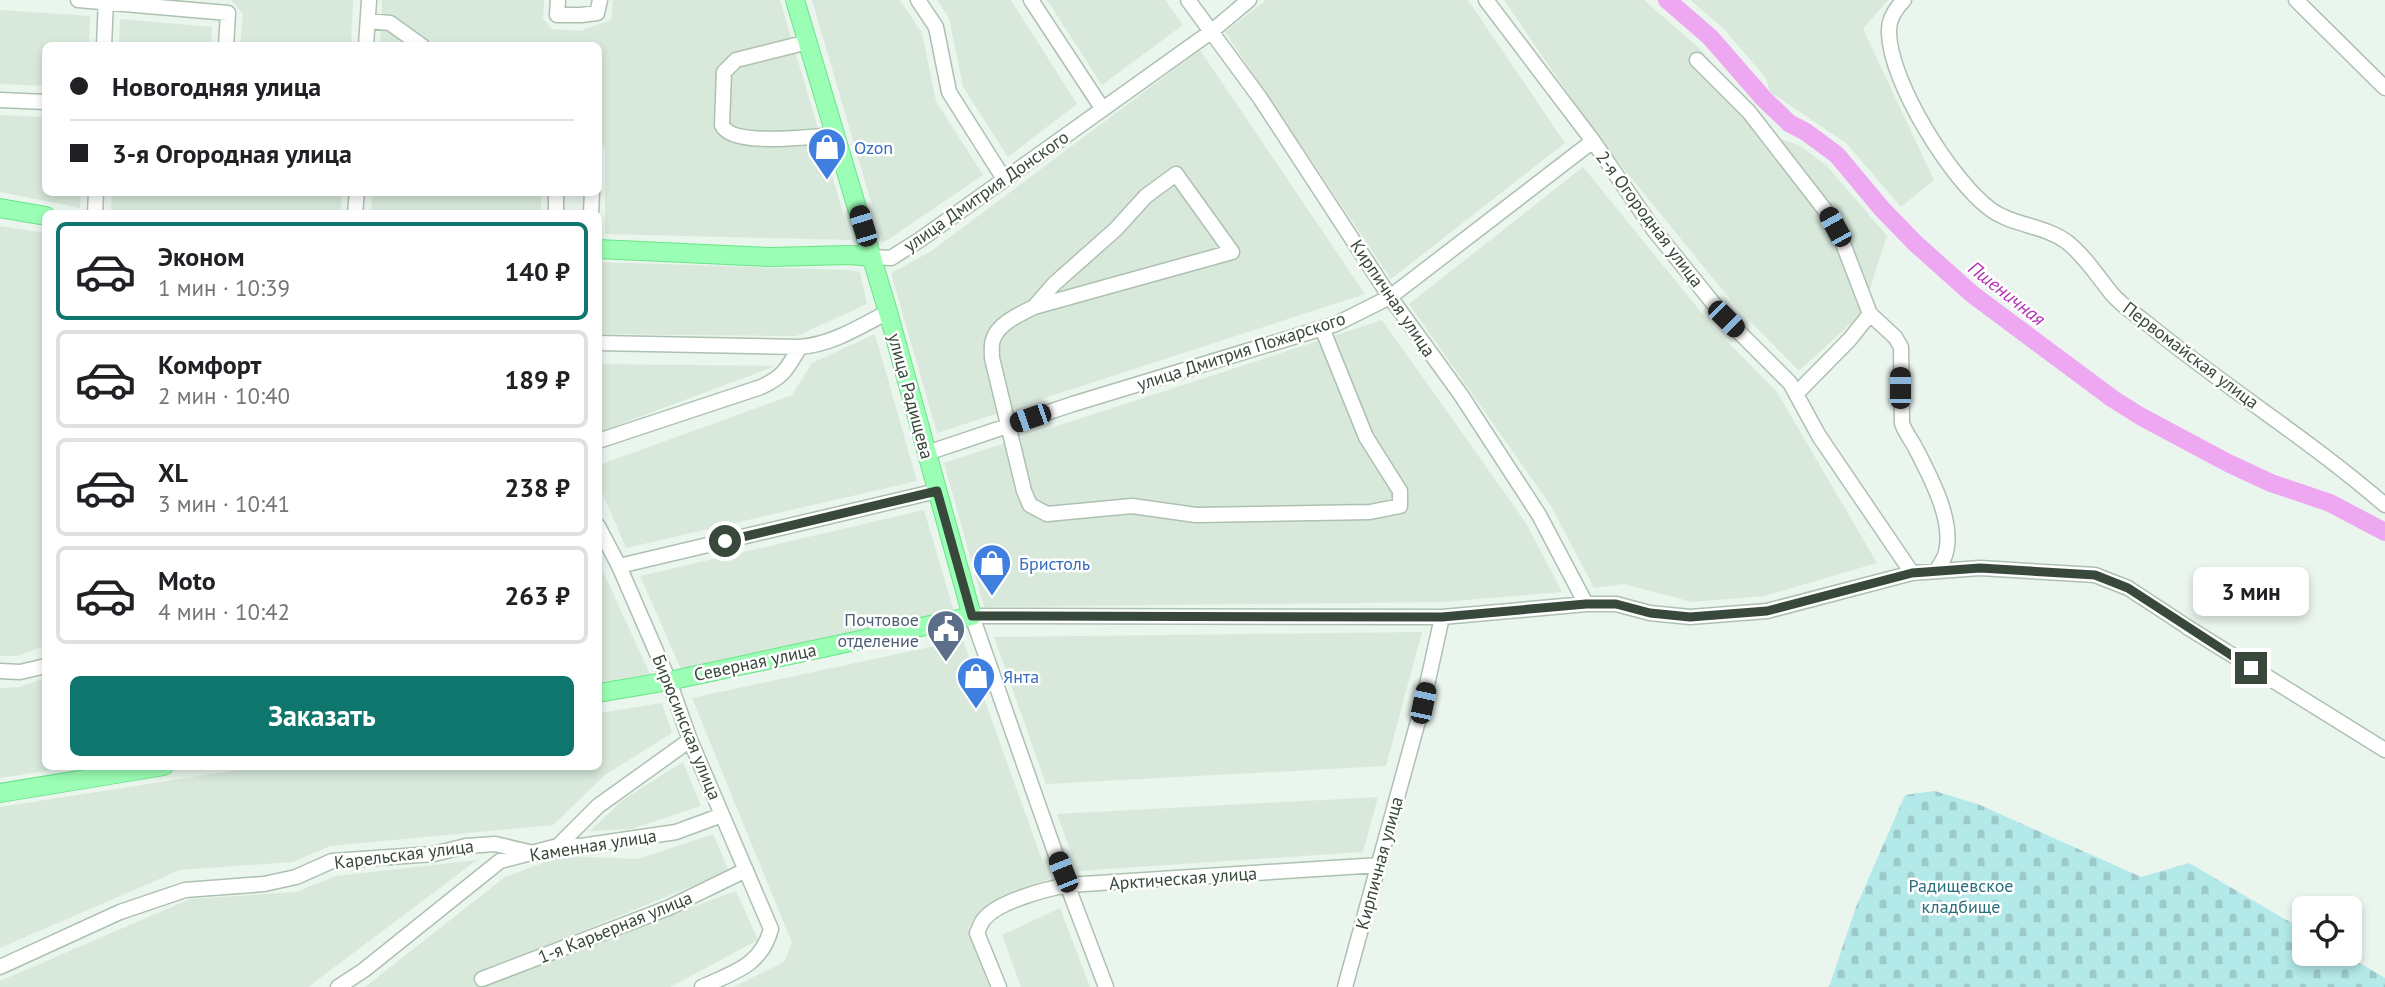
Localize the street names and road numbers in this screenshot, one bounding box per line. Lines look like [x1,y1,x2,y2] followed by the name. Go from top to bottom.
[899,125,1073,257] street label: улица Дмитрия Донского
[1591,146,1709,292] street label: 2-я Огородная улица
[1345,235,1441,361] street label: Кирпичная улица
[2118,296,2264,414] street label: Первомайская улица
[1134,306,1348,396] street label: улица Дмитрия Пожарского
[883,331,939,461] street label: улица Радищева
[692,638,818,686] street label: Северная улица
[647,651,727,803] street label: Бирюсинская улица
[1350,794,1408,932] street label: Кирпичная улица
[528,824,658,866] street label: Каменная улица
[333,834,475,874] street label: Карельская улица
[1108,861,1258,895] street label: Арктическая улица
[535,886,695,968] street label: 1-я Карьерная улица

